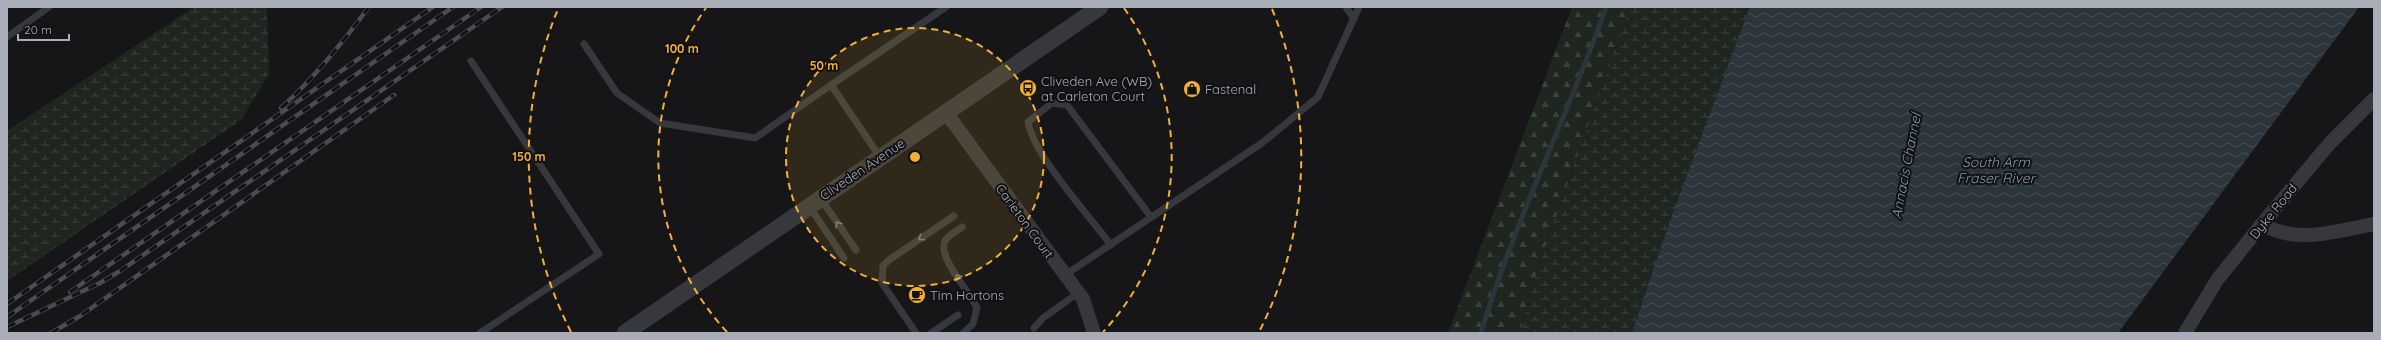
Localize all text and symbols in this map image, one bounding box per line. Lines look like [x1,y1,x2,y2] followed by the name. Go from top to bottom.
[18,16,69,42] scale bar
[24,22,52,37] text: 20 m
[665,41,699,56] text: 100 m
[810,58,838,73] text: 50 m
[1041,73,1152,104] place label: Cliveden Ave (WB) at Carleton Court
[1018,78,1038,98] bus stop icon: Cliveden Ave (WB) at Carleton Court
[1182,79,1202,99] shop icon: Fastenal
[1205,81,1256,97] place label: Fastenal
[1887,110,1925,220] water label: Annacis Channel
[816,135,908,203] street label: Cliveden Avenue
[512,149,546,164] text: 150 m
[908,150,922,164] centre of rings
[1957,153,2037,187] water label: South Arm Fraser River
[2246,180,2300,242] street label: Dyke Road
[993,181,1057,261] street label: Carleton Court
[835,221,843,228] one-way arrow
[919,233,926,240] one-way arrow
[956,274,963,281] one-way arrow
[907,285,927,305] cafe icon: Tim Hortons
[930,287,1004,303] place label: Tim Hortons

